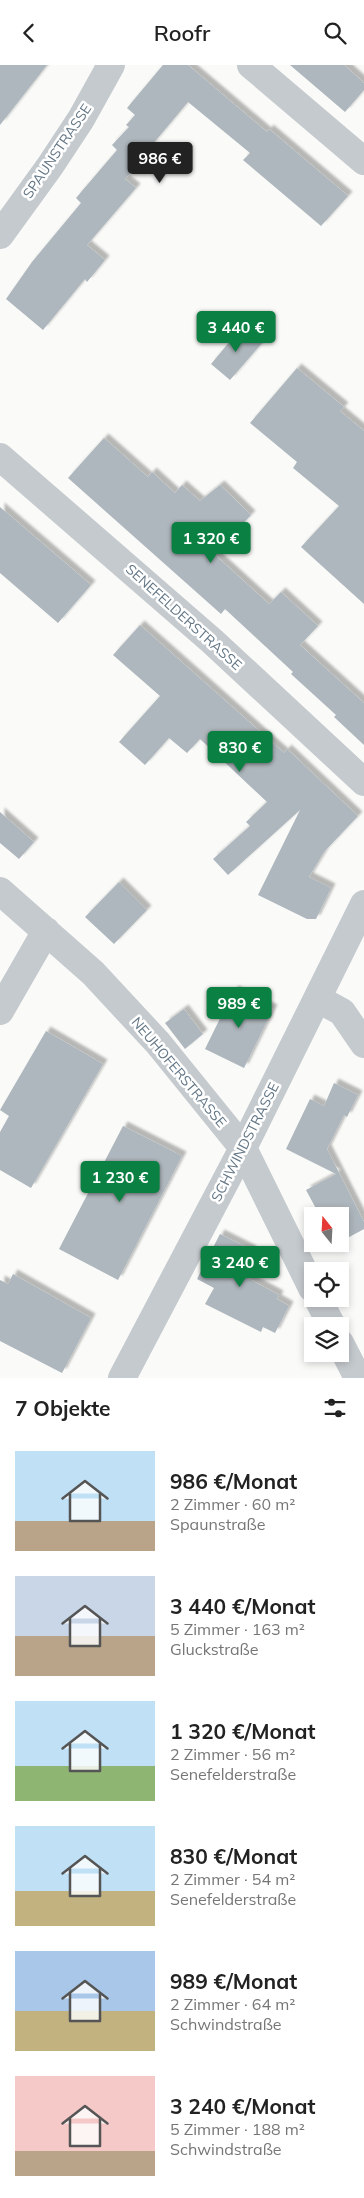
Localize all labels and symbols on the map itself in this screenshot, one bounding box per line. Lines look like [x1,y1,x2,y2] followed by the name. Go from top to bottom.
[19,100,95,202] street label: SPAUNSTRASSE
[125,141,195,184] pin: 986 €
[190,311,282,353] pin: 3 440 €
[165,521,257,564] pin: 1 320 €
[122,560,246,674] street label: SENEFELDERSTRASSE
[205,731,275,773] pin: 830 €
[204,987,274,1029] pin: 989 €
[128,1013,230,1131] street label: NEUHOFERSTRASSE
[207,1079,283,1205] street label: SCHWINDSTRASSE
[74,1161,166,1203] pin: 1 230 €
[304,1207,349,1253] north arrow
[194,1245,286,1288] pin: 3 240 €

